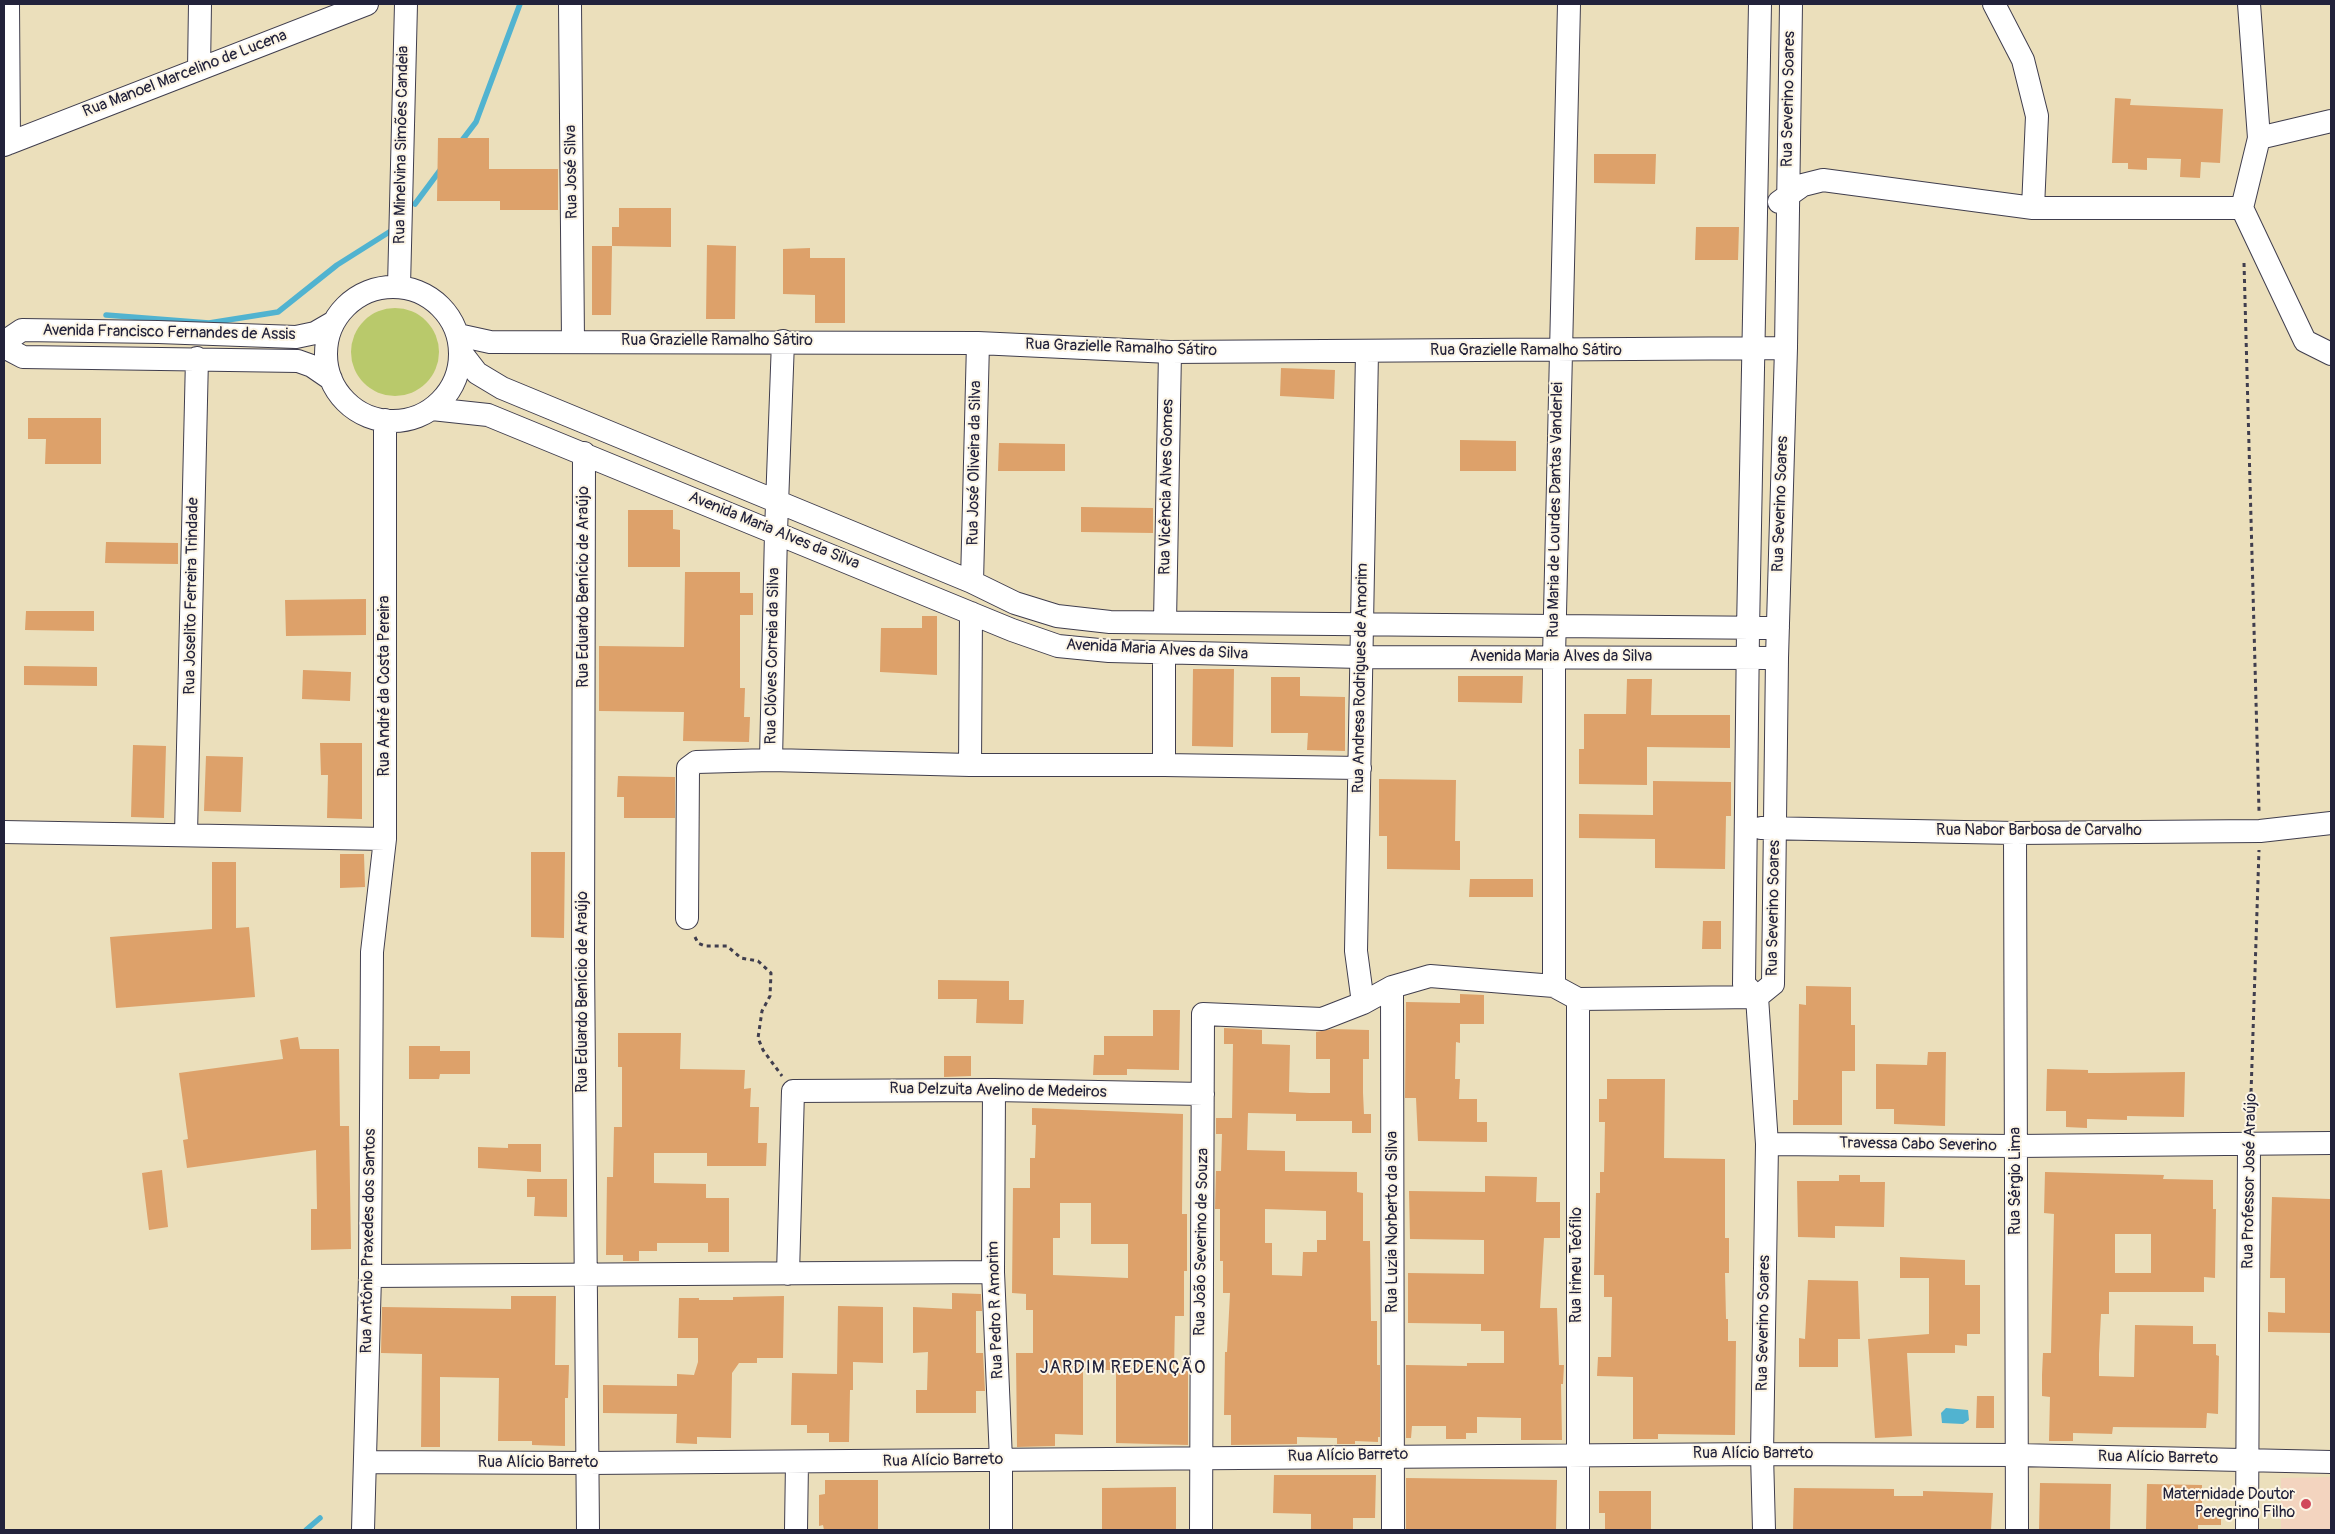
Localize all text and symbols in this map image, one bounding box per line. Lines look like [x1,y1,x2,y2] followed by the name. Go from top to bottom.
[80,26,290,122] street label: Rua Manoel Marcelino de Lucena
[1778,31,1800,167] street label: Rua Severino Soares
[391,46,413,244] street label: Rua Minelvina Simões Candeia
[562,125,582,219] street label: Rua José Silva
[42,321,296,345] street label: Avenida Francisco Fernandes de Assis
[621,331,813,351] street label: Rua Grazielle Ramalho Sátiro
[1025,335,1217,361] street label: Rua Grazielle Ramalho Sátiro
[1430,341,1622,361] street label: Rua Grazielle Ramalho Sátiro
[964,380,986,546] street label: Rua José Oliveira da Silva
[1544,382,1568,638] street label: Rua Maria de Lourdes Dantas Vanderlei
[1156,399,1178,575] street label: Rua Vicência Alves Gomes
[1769,436,1793,572] street label: Rua Severino Soares
[574,486,594,688] street label: Rua Eduardo Benício de Araújo
[686,488,862,574] street label: Avenida Maria Alves da Silva
[181,497,203,695] street label: Rua Joselito Ferreira Trindade
[1349,563,1373,793] street label: Rua Andresa Rodrigues de Amorim
[762,567,784,745] street label: Rua Clóves Correia da Silva
[375,596,395,776] street label: Rua André da Costa Pereira
[1065,636,1249,664] street label: Avenida Maria Alves da Silva
[1470,647,1652,667] street label: Avenida Maria Alves da Silva
[1936,821,2142,841] street label: Rua Nabor Barbosa de Carvalho
[1763,840,1785,976] street label: Rua Severino Soares
[573,891,593,1093] street label: Rua Eduardo Benício de Araújo
[889,1080,1107,1102] street label: Rua Delzuita Avelino de Medeiros
[2239,1093,2261,1269] street label: Rua Professor José Araújo
[2006,1127,2026,1235] street label: Rua Sérgio Lima
[357,1128,381,1354] street label: Rua Antônio Praxedes dos Santos
[1383,1131,1403,1313] street label: Rua Luzia Norberto da Silva
[1839,1134,1997,1156] street label: Travessa Cabo Severino
[1191,1148,1213,1336] street label: Rua João Severino de Souza
[1567,1207,1587,1323] street label: Rua Irineu Teófilo
[984,1241,1008,1379] street label: Rua Pedro R Amorim
[1753,1255,1775,1391] street label: Rua Severino Soares
[1038,1357,1208,1379] district label: JARDIM REDENÇÃO
[1693,1444,1813,1464] street label: Rua Alício Barreto
[1288,1445,1408,1467] street label: Rua Alício Barreto
[2098,1447,2218,1469] street label: Rua Alício Barreto
[883,1450,1003,1472] street label: Rua Alício Barreto
[478,1453,598,1473] street label: Rua Alício Barreto
[2163,1485,2295,1523] place label: Maternidade Doutor Peregrino Filho
[2299,1497,2313,1511] marker: Maternidade Doutor Peregrino Filho

